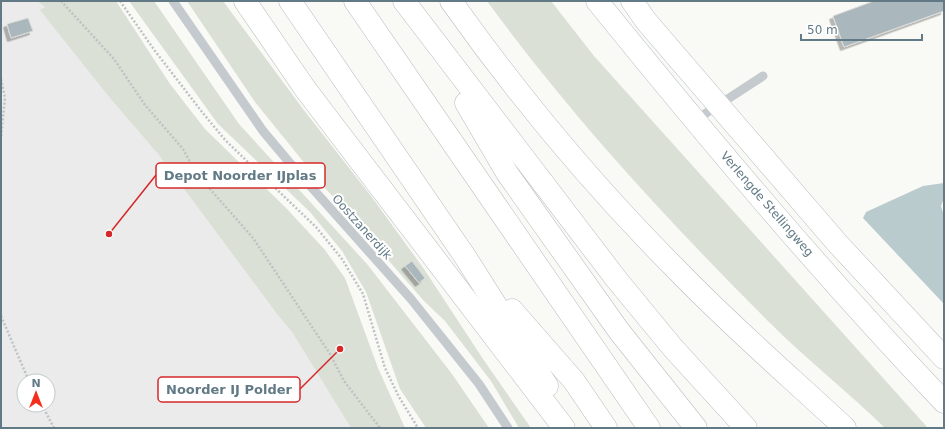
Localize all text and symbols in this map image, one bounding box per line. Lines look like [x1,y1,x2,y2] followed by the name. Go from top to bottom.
[801,16,922,42] scale bar
[807,23,838,37] text: 50 m
[718,149,816,259] street label: Verlengde Stellingweg
[156,163,325,188] callout: Depot Noorder IJplas
[164,168,317,183] text: Depot Noorder IJplas
[329,192,395,262] street label: Oostzanerdijk
[16,373,56,413] north arrow
[31,377,41,390] text: N
[158,377,300,402] callout: Noorder IJ Polder
[166,382,293,397] text: Noorder IJ Polder

